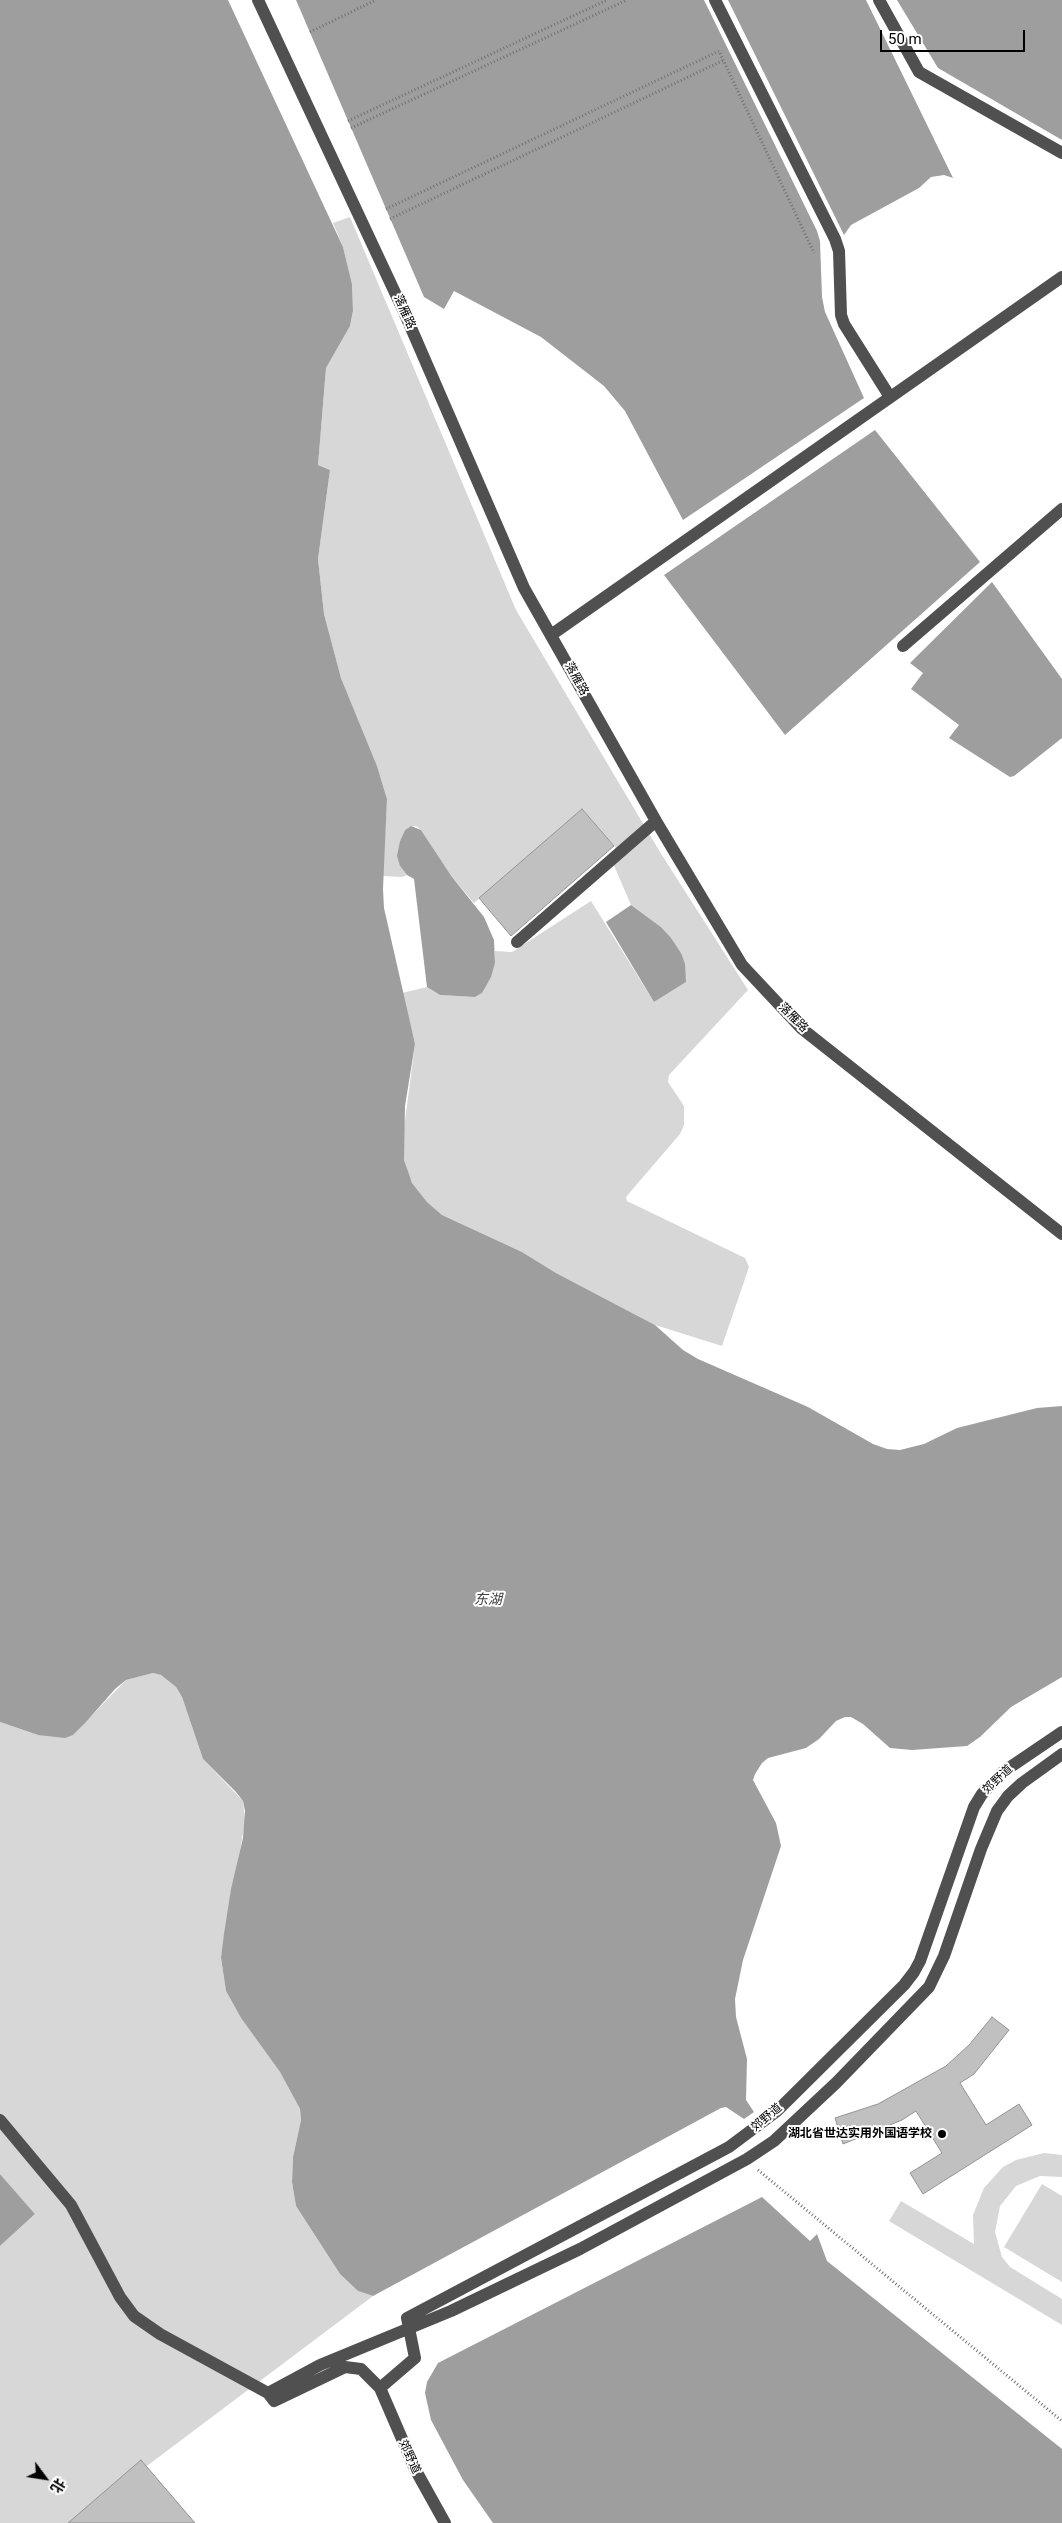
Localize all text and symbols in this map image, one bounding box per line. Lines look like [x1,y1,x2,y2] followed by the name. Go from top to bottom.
[882,20,1027,52] scale bar
[888,30,922,48] text: 50 m
[390,293,418,331] street label: 落雁路
[561,660,591,698] street label: 落雁路
[775,1000,811,1036] street label: 落雁路
[474,1592,502,1608] water label: 东湖
[980,1762,1016,1798] street label: 郊野道
[749,2101,785,2135] street label: 郊野道
[788,2127,932,2141] place label: 湖北省世达实用外国语学校
[936,2128,948,2140] marker: 湖北省世达实用外国语学校
[395,2438,423,2476] street label: 郊野道
[20,2453,70,2503] north arrow
[47,2476,68,2496] text: 北

